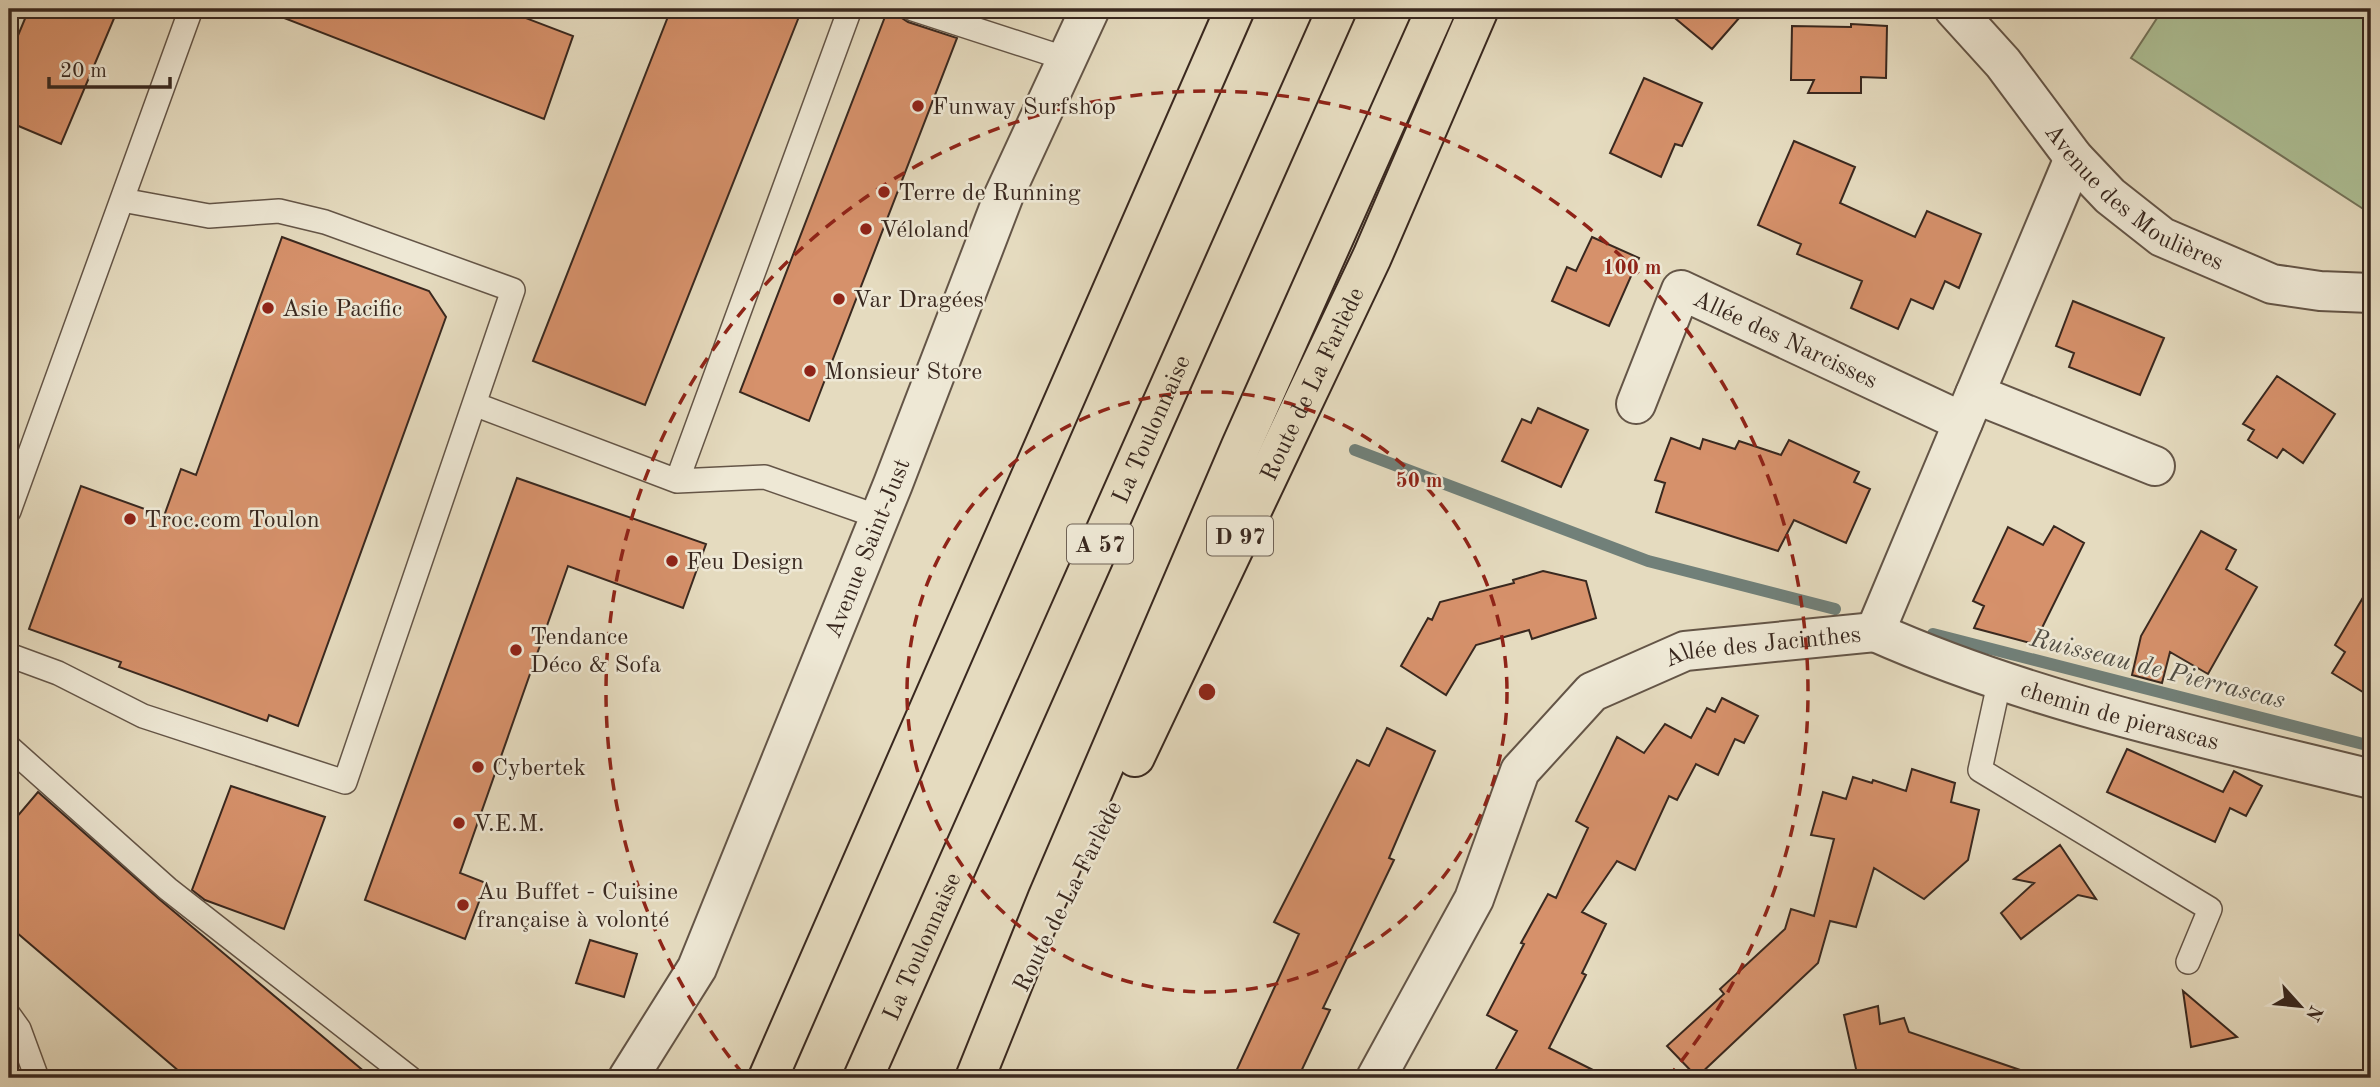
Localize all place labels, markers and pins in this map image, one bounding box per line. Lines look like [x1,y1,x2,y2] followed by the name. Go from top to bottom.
[932,96,1116,120] place label: Funway Surfshop
[910,98,926,114] marker: Funway Surfshop
[898,182,1081,206] place label: Terre de Running
[876,184,892,200] marker: Terre de Running
[880,219,969,243] place label: Véloland
[858,221,874,237] marker: Véloland
[853,289,984,313] place label: Var Dragées
[831,291,847,307] marker: Var Dragées
[282,298,402,322] place label: Asie Pacific
[260,300,276,316] marker: Asie Pacific
[824,361,982,385] place label: Monsieur Store
[802,363,818,379] marker: Monsieur Store
[144,509,320,533] place label: Troc.com Toulon
[122,511,138,527] marker: Troc.com Toulon
[686,551,804,575] place label: Feu Design
[664,553,680,569] marker: Feu Design
[530,626,661,678] place label: Tendance Déco & Sofa
[508,642,524,658] marker: Tendance Déco & Sofa
[1195,680,1219,704] centre of rings
[492,757,586,781] place label: Cybertek
[470,759,486,775] marker: Cybertek
[473,813,545,837] place label: V.E.M.
[451,815,467,831] marker: V.E.M.
[477,881,678,933] place label: Au Buffet - Cuisine française à volonté
[455,897,471,913] marker: Au Buffet - Cuisine française à volonté

